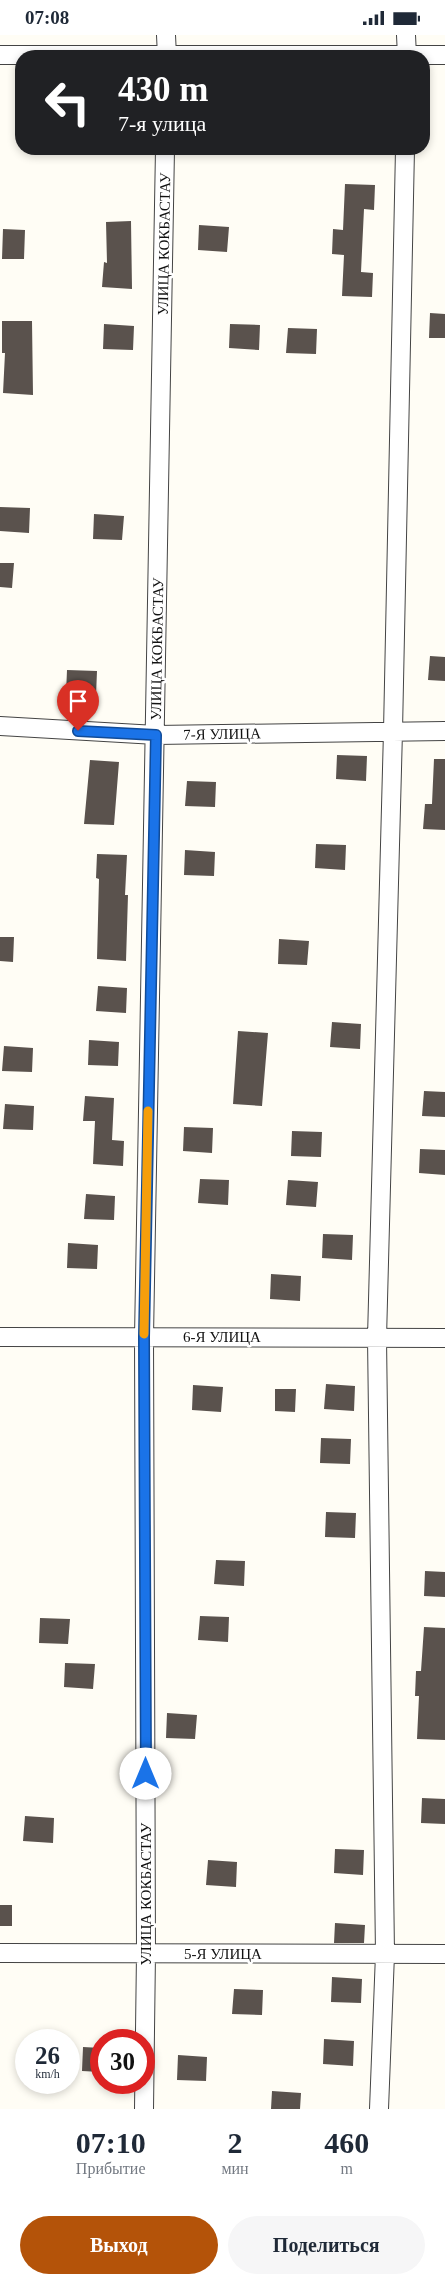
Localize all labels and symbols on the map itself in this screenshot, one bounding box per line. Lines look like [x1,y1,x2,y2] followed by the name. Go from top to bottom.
[155,172,173,316] street label: УЛИЦА КОКБАСТАУ
[148,577,166,721] street label: УЛИЦА КОКБАСТАУ
[57,680,99,731] pin
[183,725,261,743] street label: 7-Я УЛИЦА
[183,1329,261,1345] street label: 6-Я УЛИЦА
[119,1747,171,1799] position arrow
[138,1822,154,1965] street label: УЛИЦА КОКБАСТАУ
[184,1946,262,1962] street label: 5-Я УЛИЦА
[90,2029,155,2094] speed limit sign: 30

